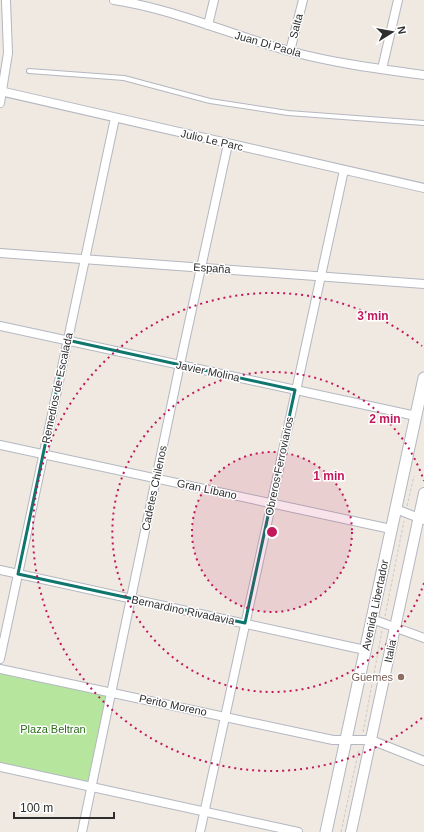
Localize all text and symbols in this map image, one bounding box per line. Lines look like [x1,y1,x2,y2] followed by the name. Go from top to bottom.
[287,12,305,40] street label: Salta
[372,12,412,52] north arrow
[395,25,408,35] text: N
[233,29,303,59] street label: Juan Di Paola
[180,127,245,153] street label: Julio Le Parc
[193,261,232,275] street label: España
[357,309,389,323] text: 3 min
[39,331,75,445] street label: Remedios de Escalada
[175,358,242,384] street label: Javier Molina
[369,412,401,426] text: 2 min
[263,415,295,517] street label: Obreros Ferroviarios
[139,444,169,532] street label: Cadetes Chilenos
[313,469,345,483] text: 1 min
[176,477,238,501] street label: Gran Líbano
[265,525,279,539] centre of rings
[360,558,391,651] street label: Avenida Libertador
[130,593,237,627] street label: Bernardino Rivadavia
[382,638,398,664] street label: Italia
[351,671,393,683] place label: Güemes
[396,672,406,682] marker: Güemes
[138,692,208,718] street label: Perito Moreno
[20,723,86,735] park label: Plaza Beltran
[14,794,114,820] scale bar
[20,801,53,815] text: 100 m

